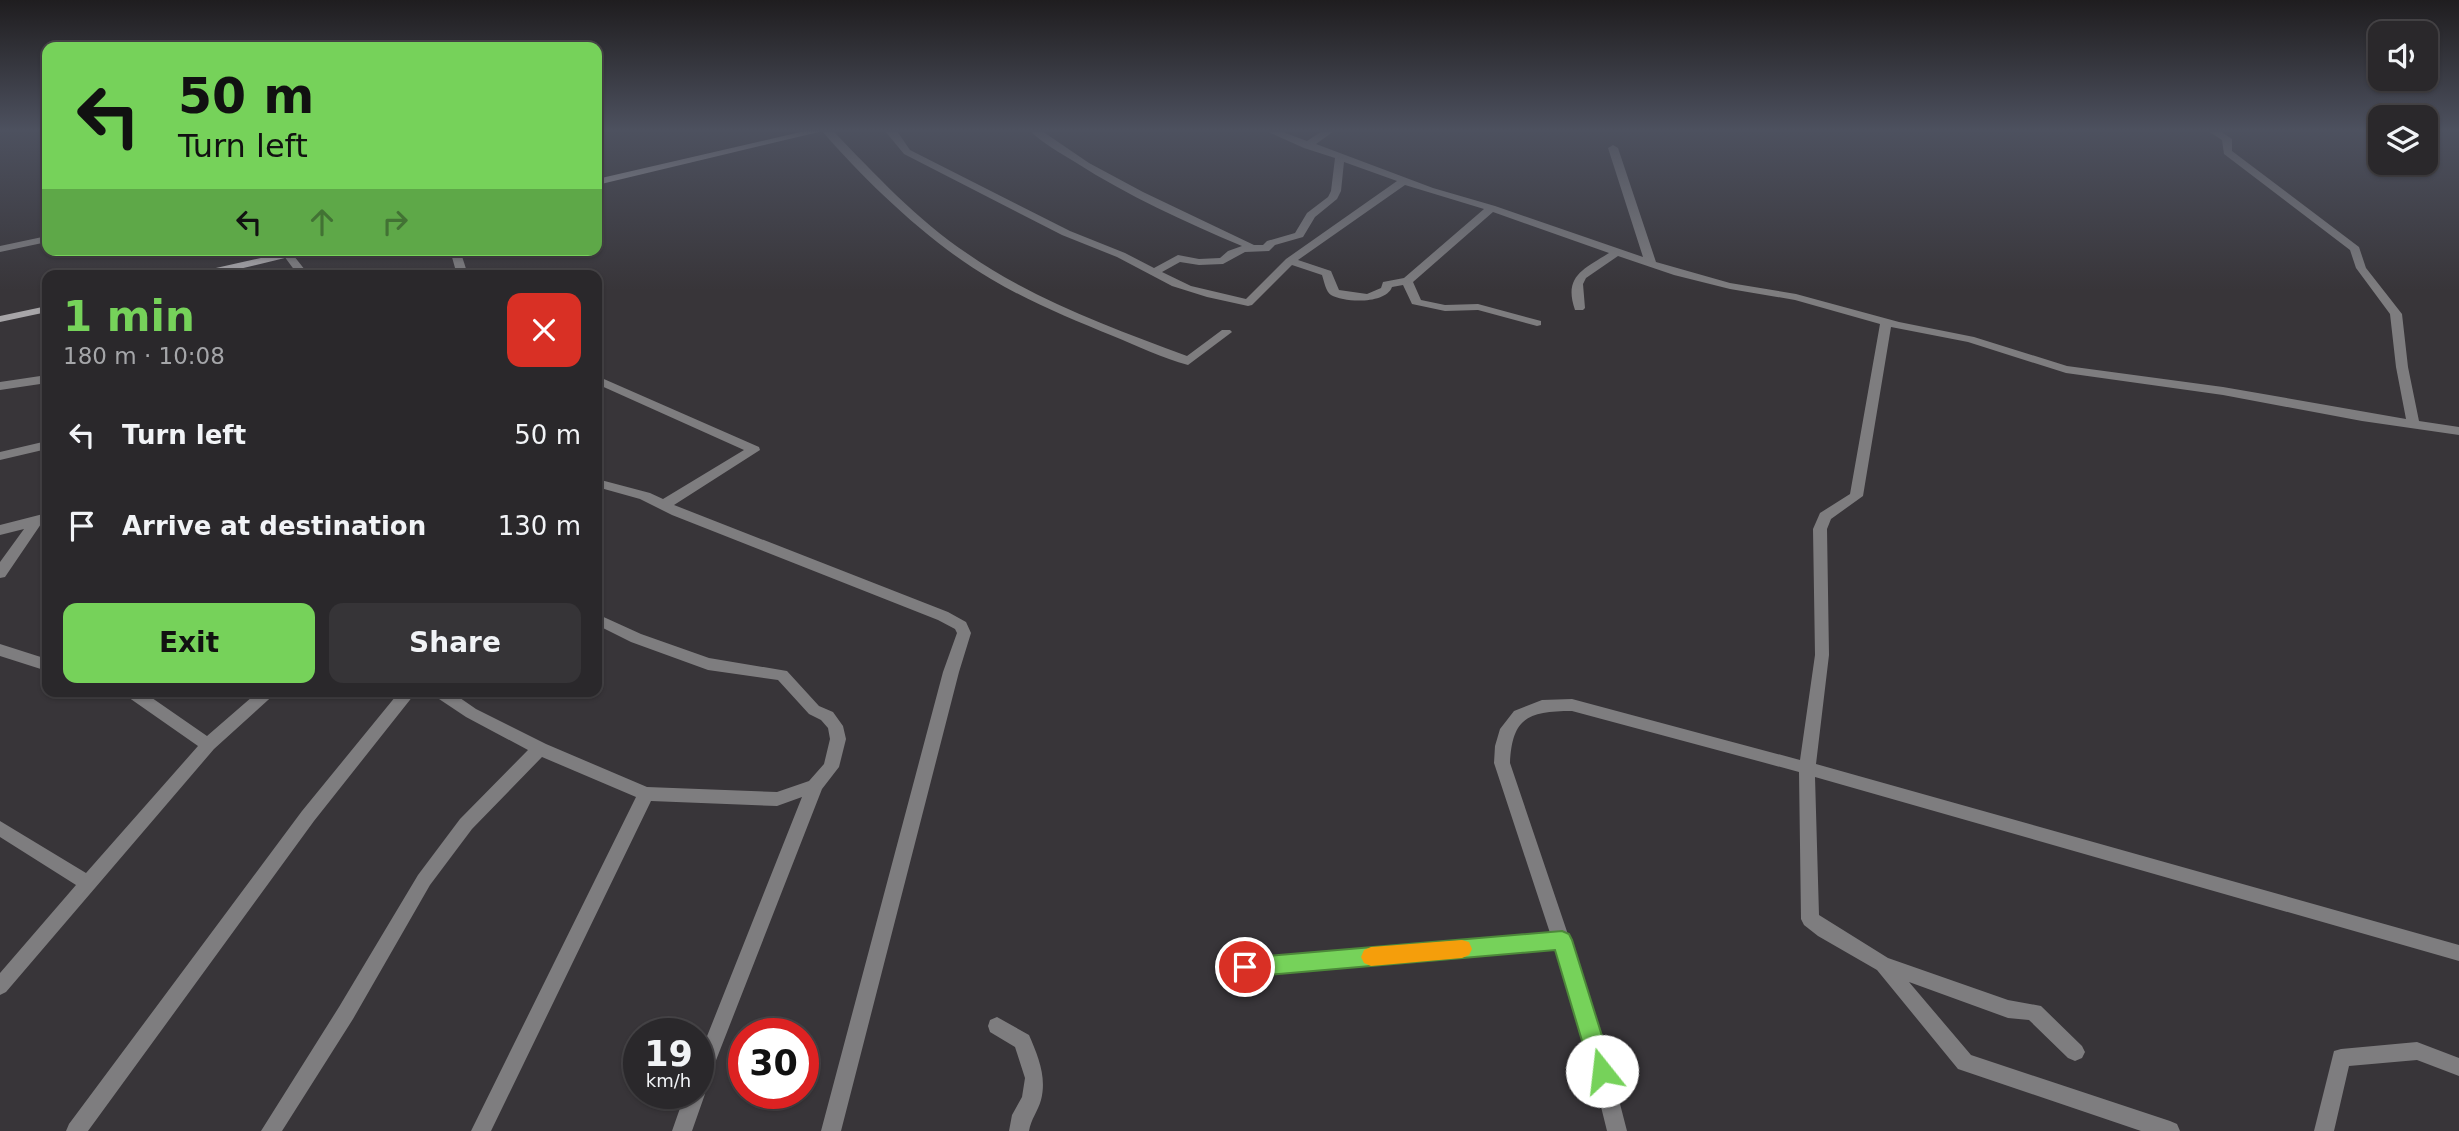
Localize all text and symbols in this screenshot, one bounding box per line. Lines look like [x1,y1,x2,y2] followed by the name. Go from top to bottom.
[2368,21,2438,175] map controls
[2368,21,2438,91] button: sound
[178,68,314,125] text: 50 m
[63,70,154,161] icon: left
[2368,105,2438,175] button: layers
[178,127,308,165] text: Turn left
[230,203,268,241] icon: left
[303,203,341,241] icon: ahead
[376,203,414,241] icon: right
[63,292,195,341] text: 1 min
[507,293,581,367] button: close
[63,343,225,369] text: 180 m · 10:08
[63,416,101,454] icon: left
[122,420,246,450] text: Turn left
[514,420,581,450] text: 50 m
[63,507,101,545] icon: arrive
[122,511,426,541] text: Arrive at destination
[498,511,581,541] text: 130 m
[63,603,315,683] button: Exit
[329,603,581,683] button: Share
[1215,937,1275,997] pin
[1226,948,1264,986] icon: arrive
[728,1018,819,1109] speed limit sign: 30
[644,1034,693,1074] text: 19
[1565,1034,1639,1108] position arrow
[646,1070,691,1091] text: km/h

